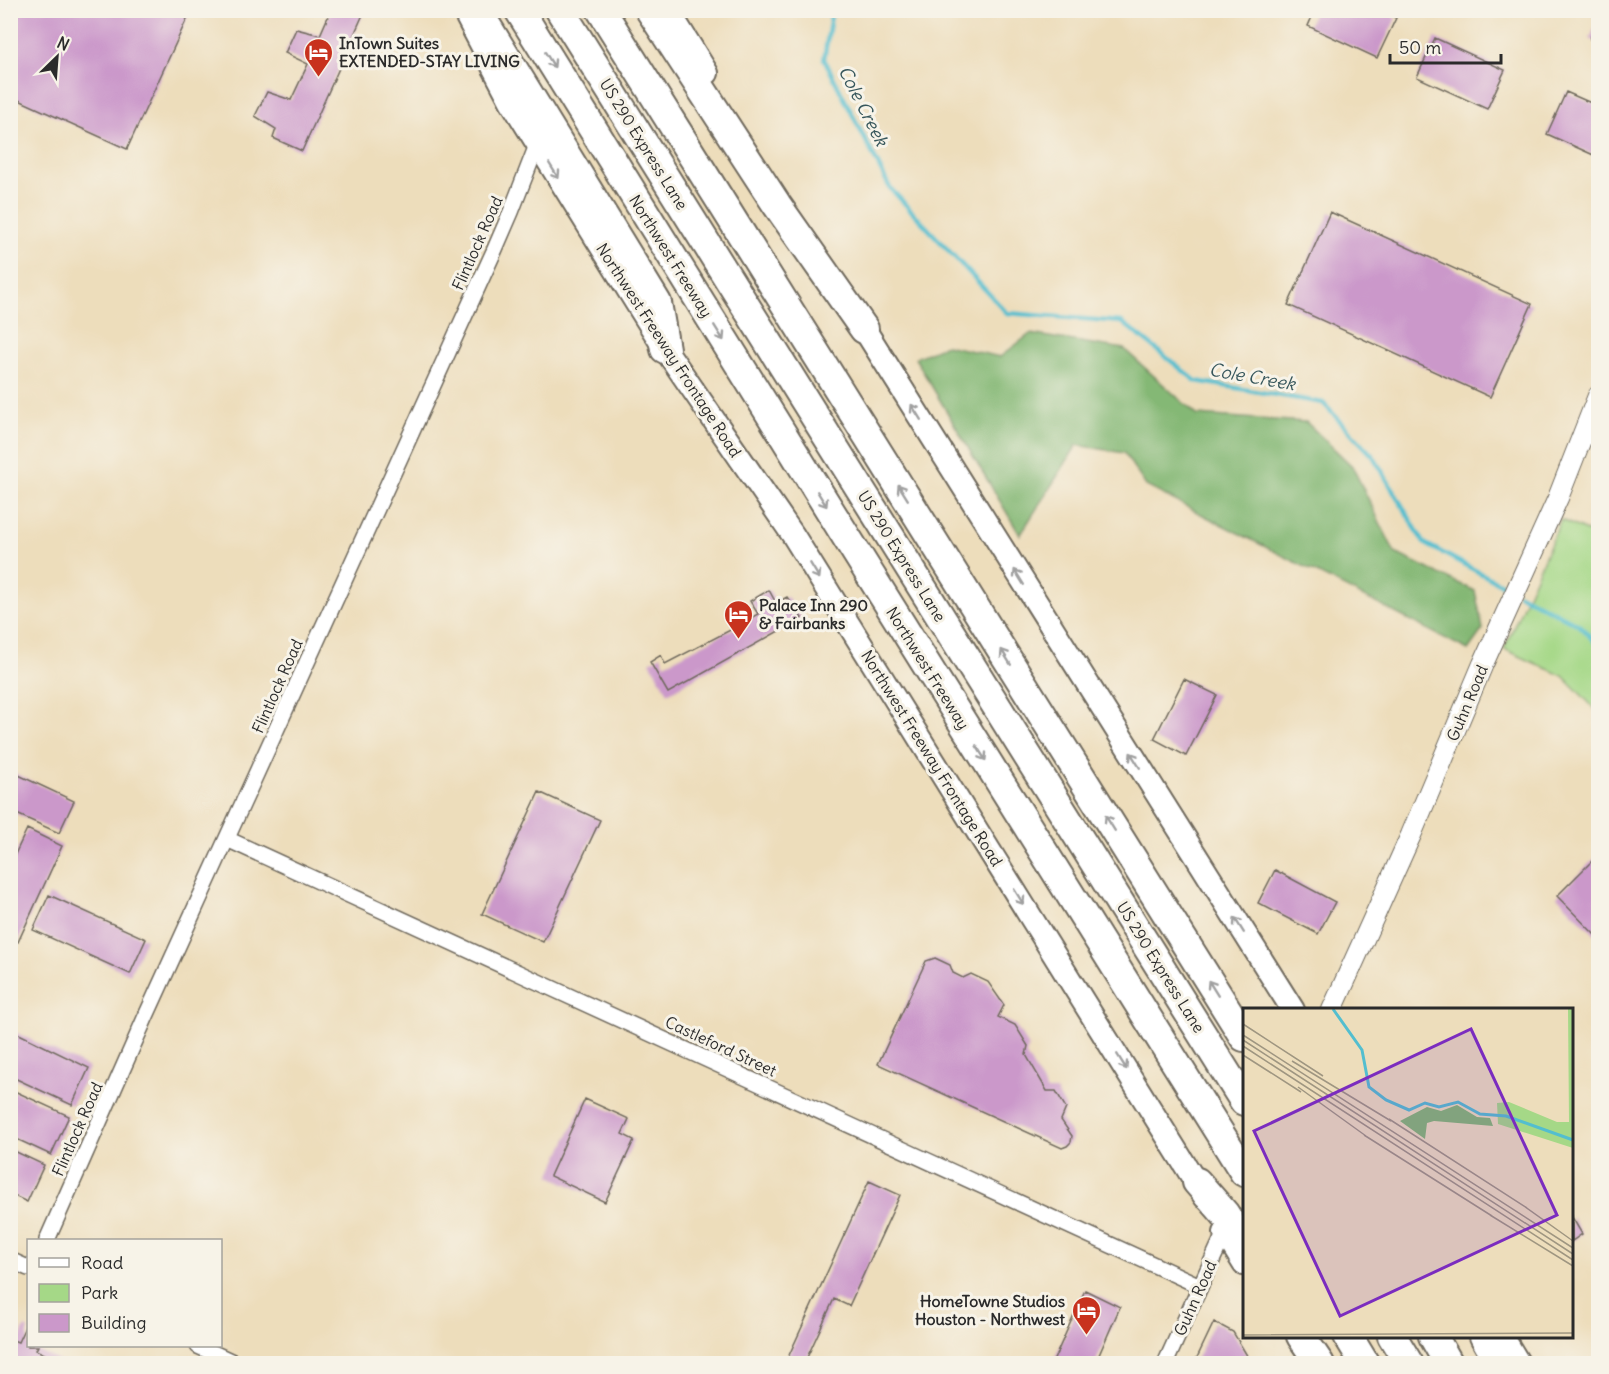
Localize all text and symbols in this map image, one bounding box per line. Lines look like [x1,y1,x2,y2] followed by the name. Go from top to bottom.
[27,27,87,87] north arrow
[1390,27,1501,65] scale bar
[54,32,73,55] text: N
[339,33,520,71] place label: InTown Suites EXTENDED-STAY LIVING
[302,36,334,78] hotel icon: InTown Suites EXTENDED-STAY LIVING
[1399,36,1441,59] text: 50 m
[545,51,557,68] one-way arrow
[833,62,894,151] water label: Cole Creek
[596,75,692,213] street label: US 290 Express Lane
[548,162,560,179] one-way arrow
[625,191,717,321] street label: Northwest Freeway
[447,193,507,293] street label: Flintlock Road
[592,239,746,461] street label: Northwest Freeway Frontage Road
[714,324,726,341] one-way arrow
[1207,358,1299,396] water label: Cole Creek
[909,404,921,421] one-way arrow
[896,484,908,501] one-way arrow
[854,487,950,625] street label: US 290 Express Lane
[817,490,829,507] one-way arrow
[809,562,821,579] one-way arrow
[1013,569,1025,586] one-way arrow
[759,595,868,633] place label: Palace Inn 290 & Fairbanks
[722,598,754,640] hotel icon: Palace Inn 290 & Fairbanks
[882,603,974,733] street label: Northwest Freeway
[247,636,307,736] street label: Flintlock Road
[857,646,1007,870] street label: Northwest Freeway Frontage Road
[1000,649,1012,666] one-way arrow
[1442,662,1492,744] street label: Guhn Road
[976,744,988,761] one-way arrow
[1128,752,1140,769] one-way arrow
[1103,814,1116,831] one-way arrow
[1013,888,1025,905] one-way arrow
[1113,898,1209,1036] street label: US 290 Express Lane
[1232,917,1244,934] one-way arrow
[1207,980,1219,997] one-way arrow
[1243,1008,1573,1338] inset map
[662,1011,780,1081] street label: Castleford Street
[1116,1053,1128,1070] one-way arrow
[47,1079,107,1179] street label: Flintlock Road
[27,1239,222,1347] legend
[81,1251,124,1274] text: Road
[1169,1257,1221,1339] street label: Guhn Road
[81,1281,118,1304] text: Park
[915,1291,1066,1329] place label: HomeTowne Studios Houston - Northwest
[1070,1294,1102,1336] hotel icon: HomeTowne Studios Houston - Northwest
[81,1311,146,1334] text: Building

